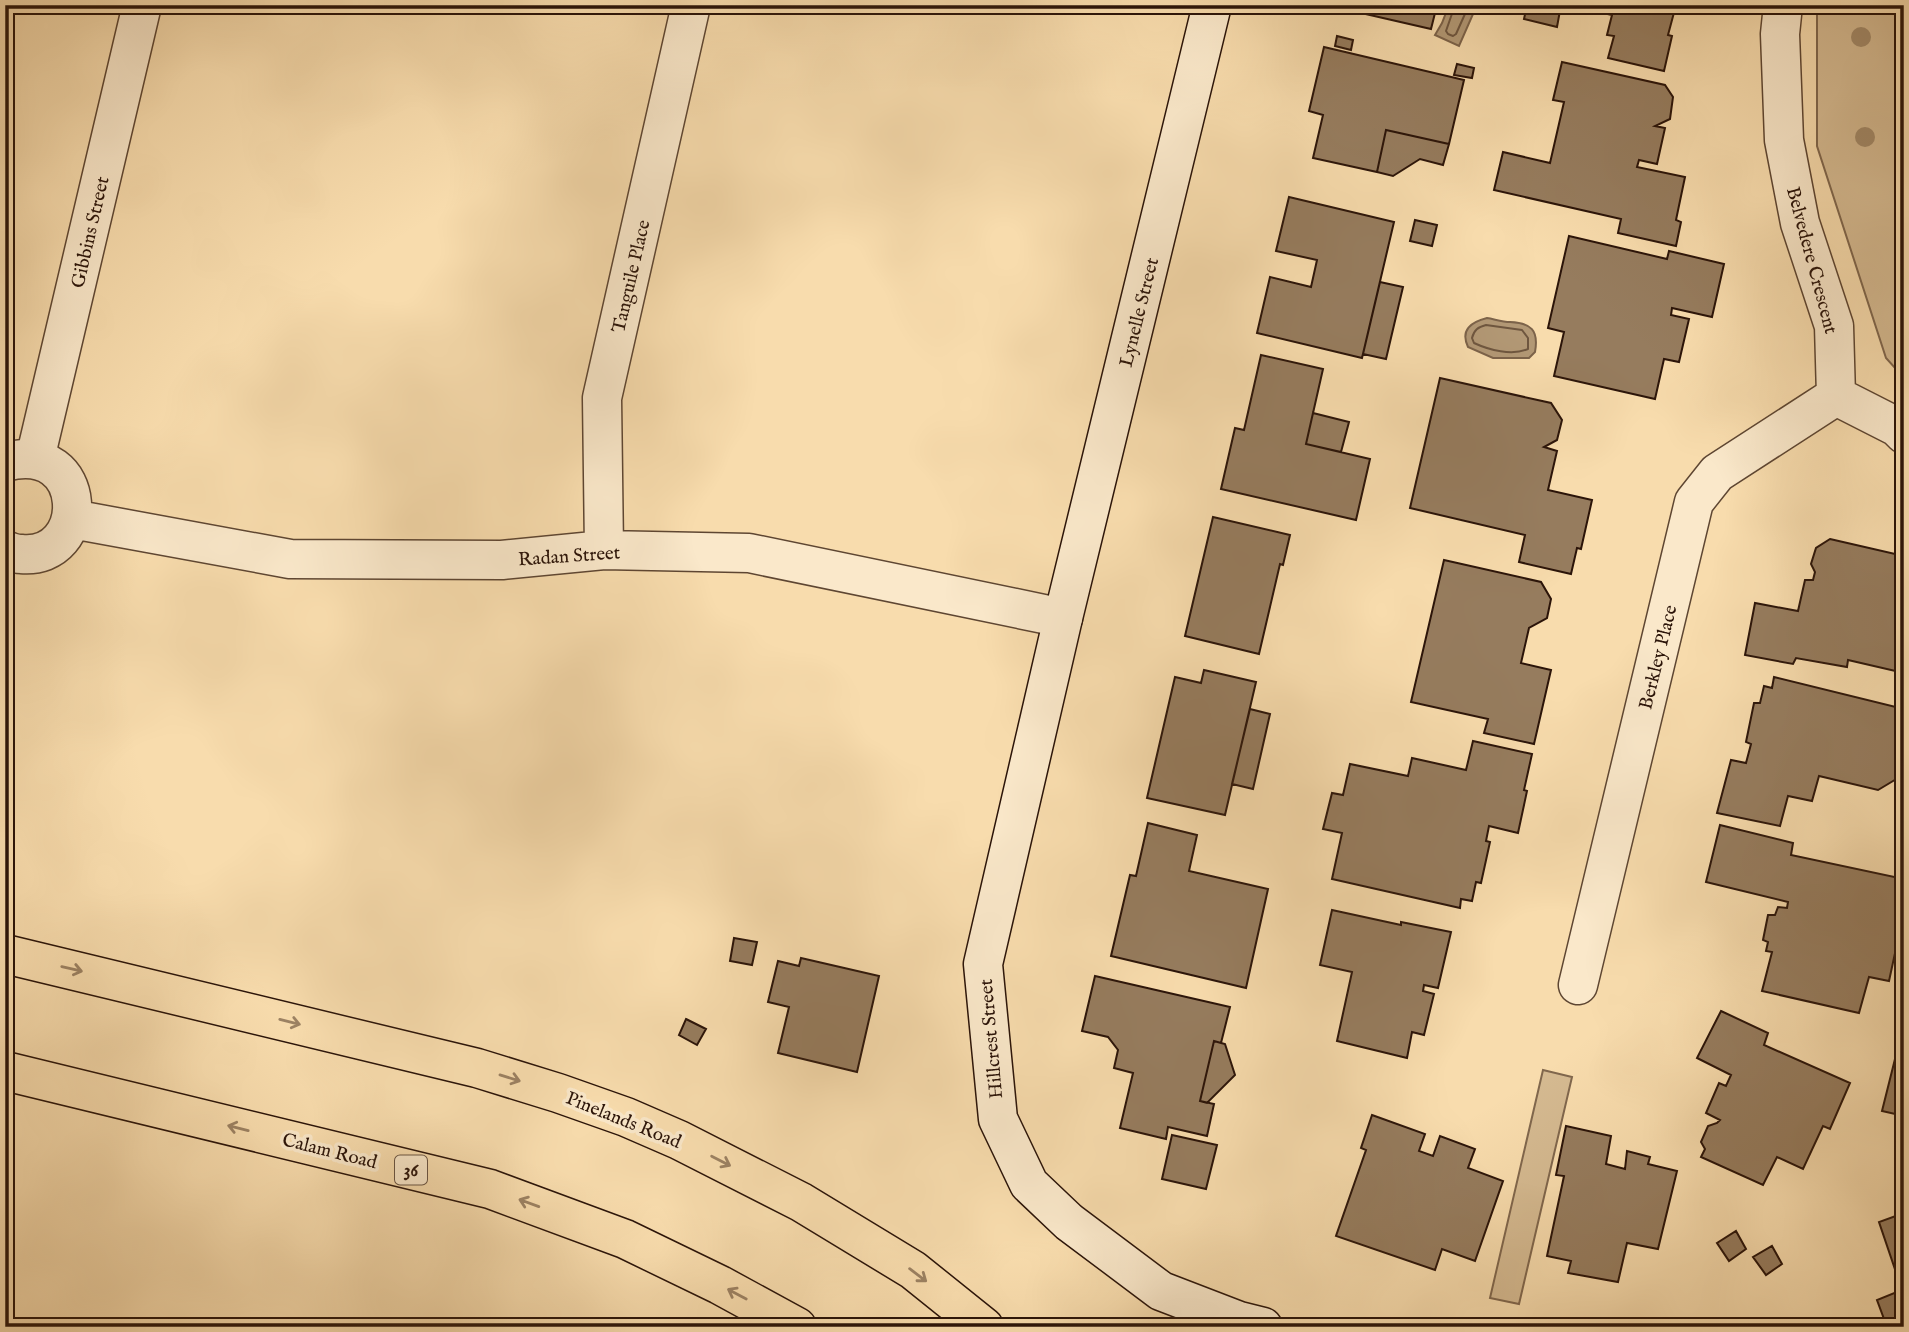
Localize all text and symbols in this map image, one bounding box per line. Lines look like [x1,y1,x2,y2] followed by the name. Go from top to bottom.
[66,174,116,290] street label: Gibbins Street
[1780,184,1842,337] street label: Belvedere Crescent
[607,217,657,335] street label: Tanguile Place
[1115,255,1165,370] street label: Lynelle Street
[517,541,622,573] street label: Radan Street
[1634,602,1684,712] street label: Berkley Place
[60,963,83,976] one-way arrow
[975,977,1009,1100] street label: Hillcrest Street
[278,1015,301,1029] one-way arrow
[499,1073,521,1086] one-way arrow
[562,1087,685,1155] street label: Pinelands Road
[227,1120,250,1134] one-way arrow
[280,1129,380,1176] street label: Calam Road
[710,1155,731,1169] one-way arrow
[395,1156,427,1184] road number: 36
[519,1196,541,1208] one-way arrow
[908,1268,927,1282] one-way arrow
[727,1287,748,1300] one-way arrow

